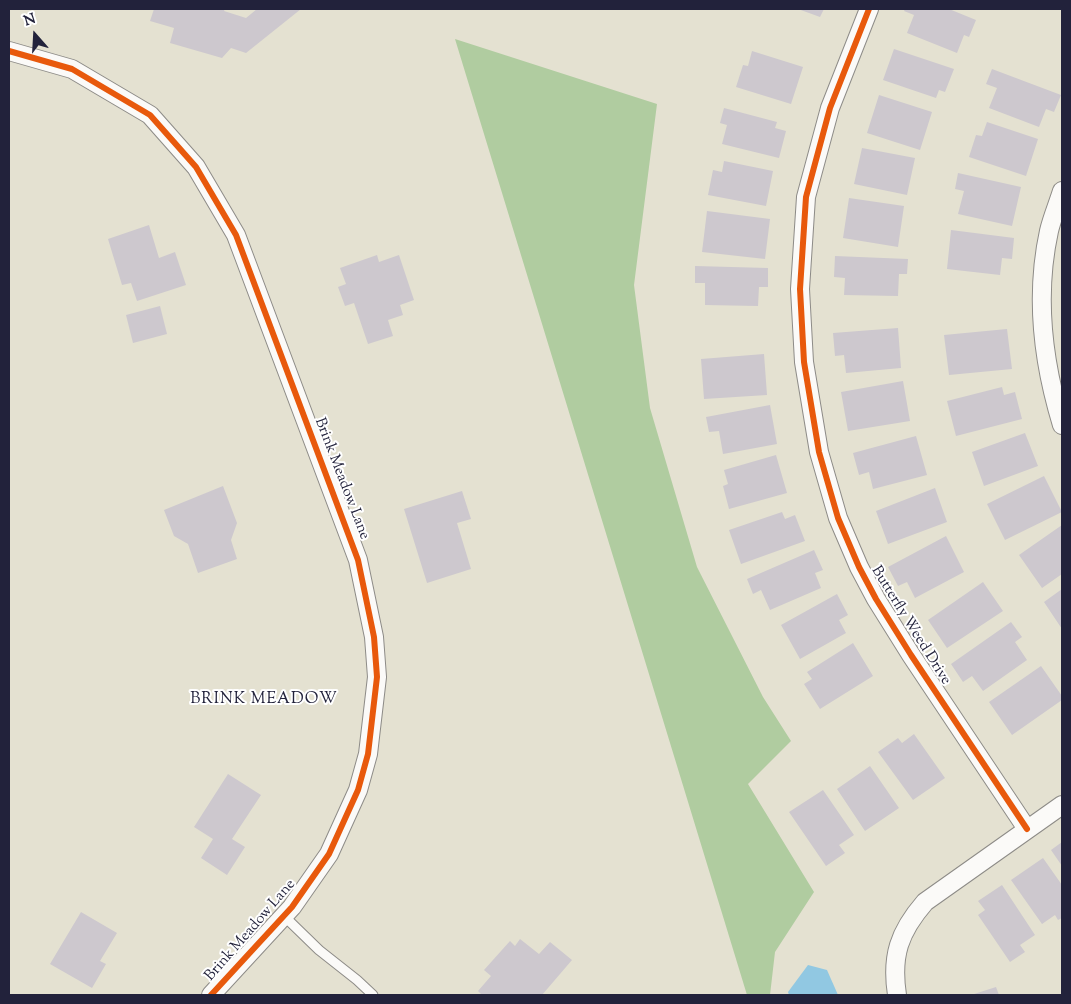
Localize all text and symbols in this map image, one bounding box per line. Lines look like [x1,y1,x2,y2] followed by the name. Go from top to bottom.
[10,10,60,60] north arrow
[22,10,39,32] text: N
[309,416,373,542] street label: Brink Meadow Lane
[866,563,954,689] street label: Butterfly Weed Drive
[189,690,339,710] district label: BRINK MEADOW
[202,876,300,986] street label: Brink Meadow Lane

